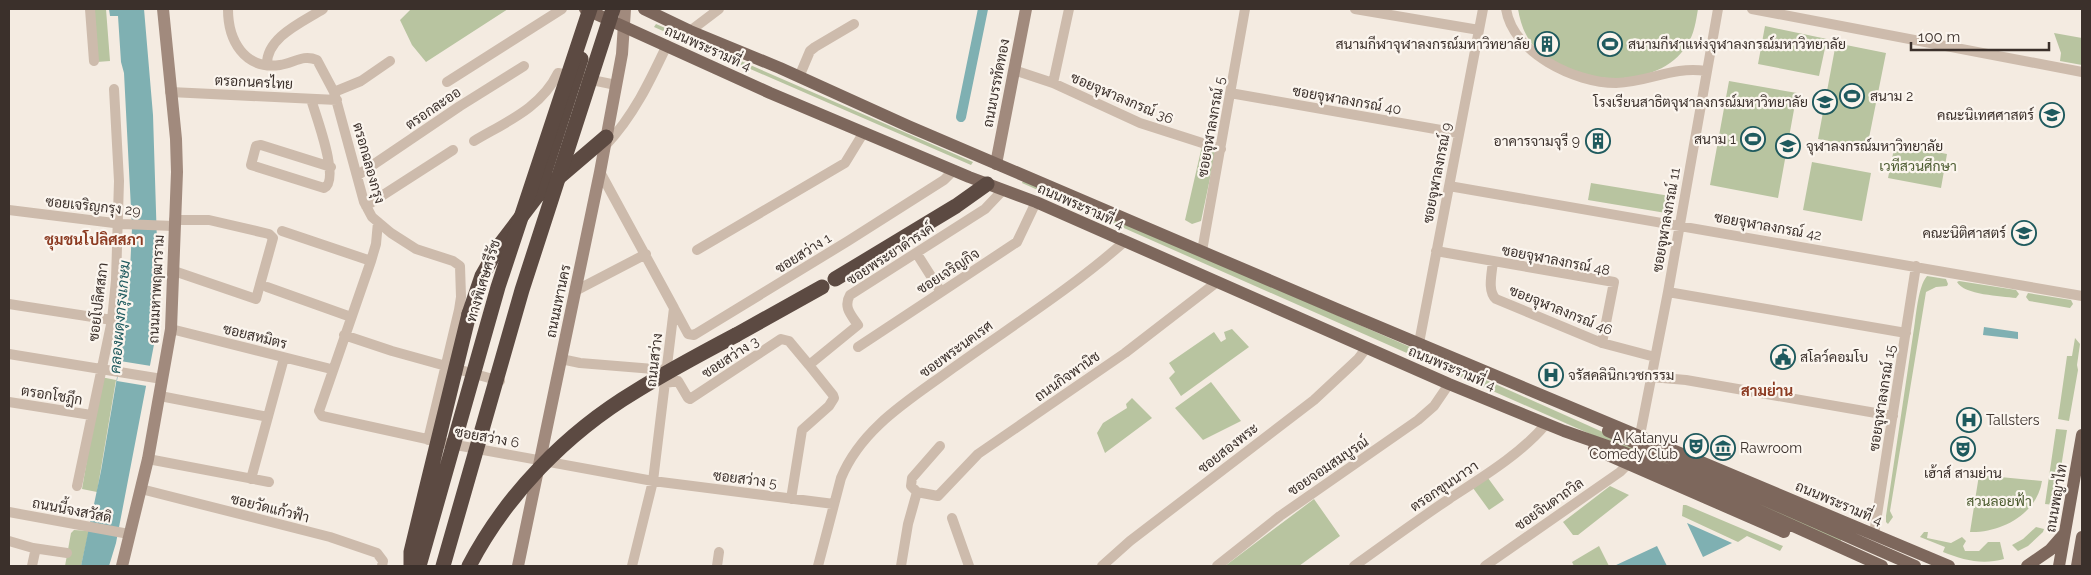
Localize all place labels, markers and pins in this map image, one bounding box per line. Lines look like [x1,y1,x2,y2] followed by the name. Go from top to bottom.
[1534,31,1560,57] building icon: สนามกีฬาจุฬาลงกรณ์มหาวิทยาลัย
[1597,31,1623,57] sports icon: สนามกีฬาแห่งจุฬาลงกรณ์มหาวิทยาลัย
[1335,35,1530,54] place label: สนามกีฬาจุฬาลงกรณ์มหาวิทยาลัย
[1628,35,1846,54] place label: สนามกีฬาแห่งจุฬาลงกรณ์มหาวิทยาลัย
[1839,83,1865,109] sports icon: สนาม 2
[1870,88,1913,104] place label: สนาม 2
[1812,89,1838,115] school or university icon: โรงเรียนสาธิตจุฬาลงกรณ์มหาวิทยาลัย
[1592,93,1808,112] place label: โรงเรียนสาธิตจุฬาลงกรณ์มหาวิทยาลัย
[2039,102,2065,128] school or university icon: คณะนิเทศศาสตร์
[1937,106,2034,123] place label: คณะนิเทศศาสตร์
[1740,126,1766,152] sports icon: สนาม 1
[1585,128,1611,154] building icon: อาคารจามจุรี 9
[1694,131,1736,147] place label: สนาม 1
[1493,132,1580,151] place label: อาคารจามจุรี 9
[1775,133,1801,159] school or university icon: จุฬาลงกรณ์มหาวิทยาลัย
[1806,137,1943,156] place label: จุฬาลงกรณ์มหาวิทยาลัย
[2011,220,2037,246] school or university icon: คณะนิติศาสตร์
[1922,224,2006,241] place label: คณะนิติศาสตร์
[1770,344,1796,370] public building icon: สโลว์คอมโบ
[1800,348,1868,365] place label: สโลว์คอมโบ
[1538,362,1564,388] hospital icon: จรัสคลินิกเวชกรรม
[1568,367,1674,383] place label: จรัสคลินิกเวชกรรม
[1956,407,1982,433] hospital icon: Tallsters
[1986,412,2040,428] place label: Tallsters
[1589,430,1678,462] place label: A Katanyu Comedy Club
[1683,433,1709,459] theatre icon: A Katanyu Comedy Club
[1710,435,1736,461] museum icon: Rawroom
[1950,436,1976,462] theatre icon: เฮ้าส์ สามย่าน
[1740,440,1802,456] place label: Rawroom
[1924,464,2002,481] place label: เฮ้าส์ สามย่าน

